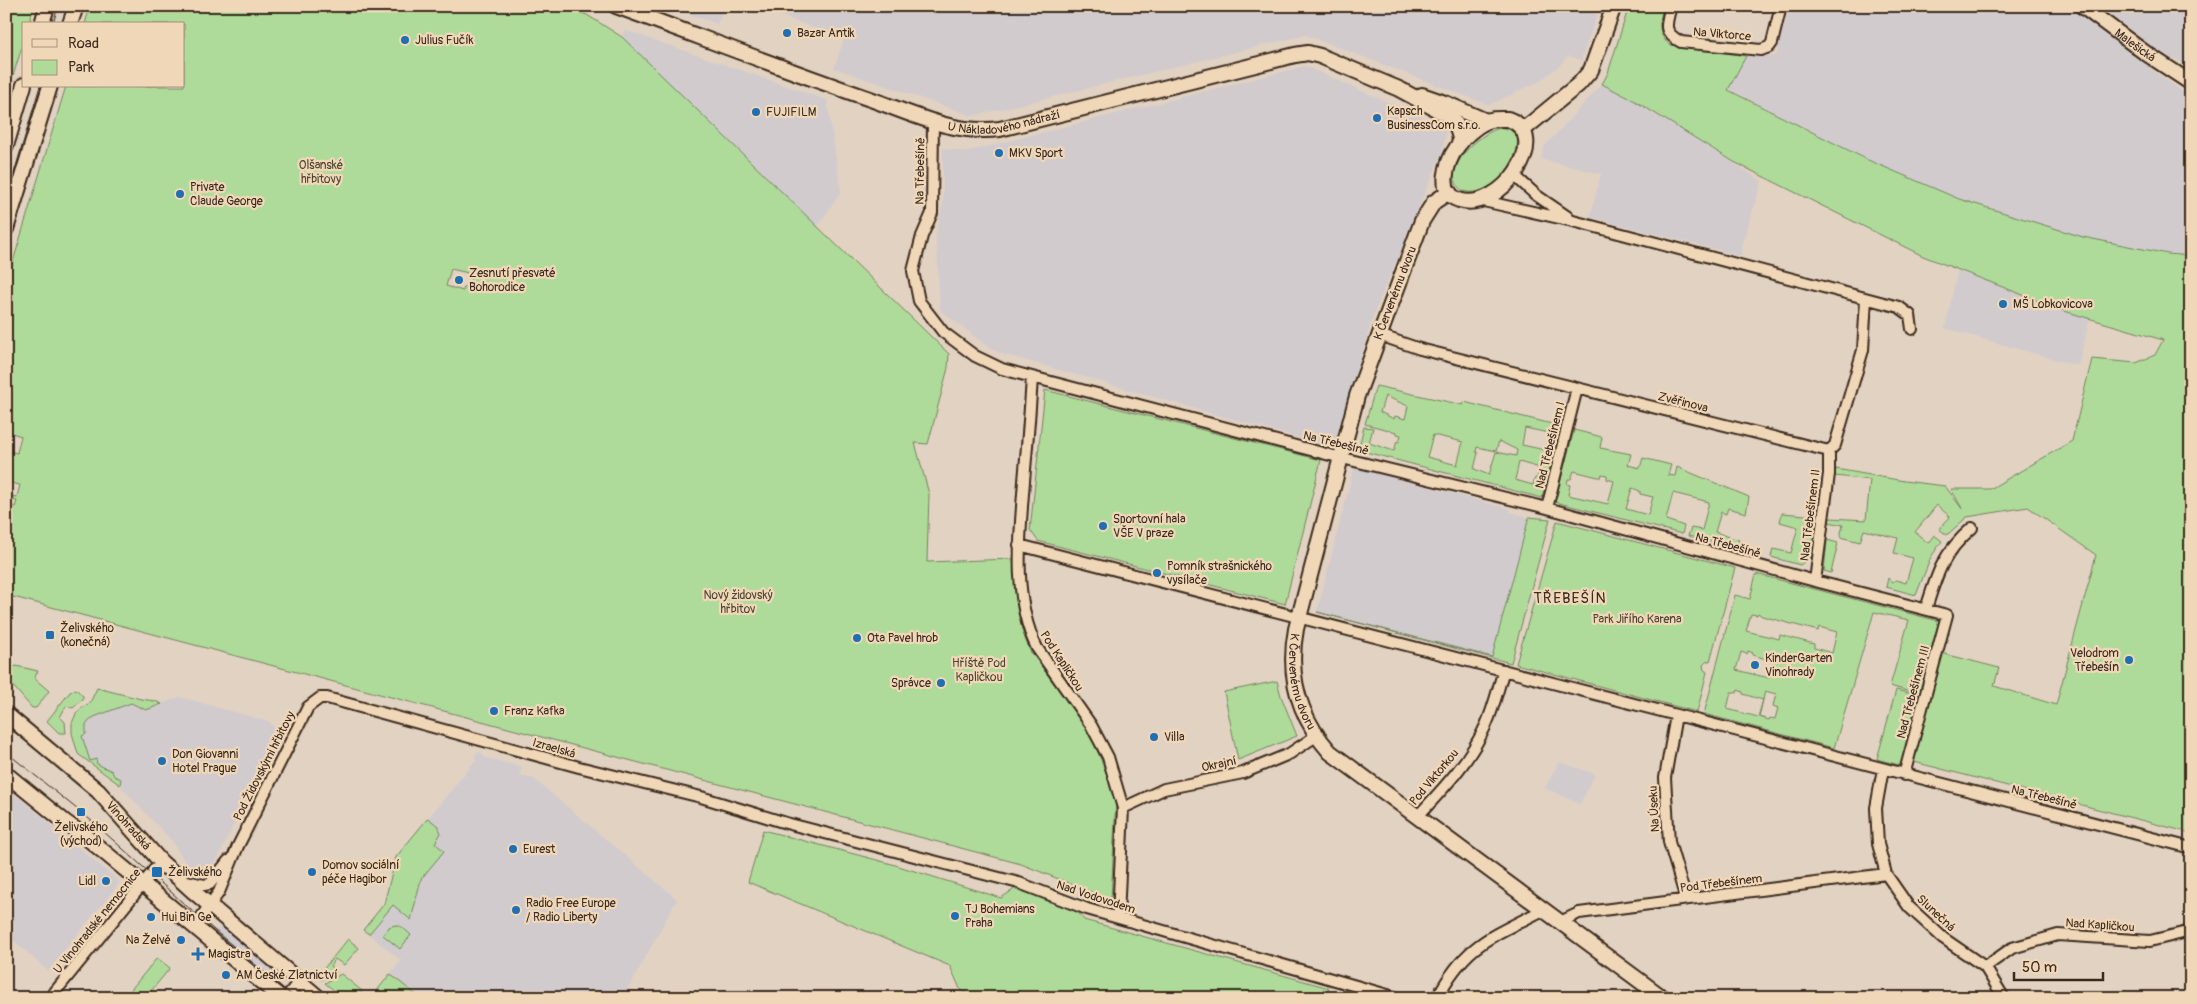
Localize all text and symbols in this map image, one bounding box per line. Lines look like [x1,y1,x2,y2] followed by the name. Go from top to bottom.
[22,22,185,88] legend
[1692,24,1752,45] street label: Na Viktorce
[797,26,855,41] place label: Bazar Antik
[2111,26,2159,66] street label: Malešická
[781,27,793,39] marker: Bazar Antik
[415,33,474,48] place label: Julius Fučík
[68,34,99,53] text: Road
[399,34,411,46] marker: Julius Fučík
[68,58,95,77] text: Park
[1387,104,1481,133] place label: Kapsch BusinessCom s.r.o.
[766,105,817,120] place label: FUJIFILM
[750,106,762,118] marker: FUJIFILM
[946,107,1062,138] street label: U Nákladového nádraží
[1371,112,1383,124] marker: Kapsch BusinessCom s.r.o.
[912,137,929,205] street label: Na Třebešíně
[1009,146,1063,161] place label: MKV Sport
[993,147,1005,159] marker: MKV Sport
[299,158,343,187] park label: Olšanské hřbitovy
[190,180,263,209] place label: Private Claude George
[174,188,186,200] marker: Private Claude George
[1370,244,1420,342] street label: K Červenému dvoru
[469,266,556,295] place label: Zesnutí přesvaté Bohorodice
[453,274,465,286] marker: Zesnutí přesvaté Bohorodice
[2013,296,2093,312] place label: MŠ Lobkovicova
[1997,298,2009,310] marker: MŠ Lobkovicova
[1656,389,1710,416] street label: Zvěřinova
[1532,400,1569,490] street label: Nad Třebešínem I
[1301,428,1370,459] street label: Na Třebešíně
[1797,468,1824,562] street label: Nad Třebešínem II
[1113,512,1186,541] place label: Sportovní hala VŠE V praze
[1097,520,1109,532] marker: Sportovní hala VŠE V praze
[1693,530,1762,561] street label: Na Třebešíně
[1166,559,1273,588] place label: Pomník strašnického vysílače
[1151,567,1163,579] marker: Pomník strašnického vysílače
[703,588,773,617] park label: Nový židovský hřbitov
[1533,589,1607,608] district label: TŘEBEŠÍN
[1592,612,1682,627] park label: Park Jiřího Karena
[60,620,115,650] place label: Želivského (konečná)
[1037,628,1087,694] street label: Pod Kapličkou
[44,629,56,641] marker: Želivského (konečná)
[867,631,938,646] place label: Ota Pavel hrob
[851,632,863,644] marker: Ota Pavel hrob
[1285,632,1319,733] street label: K Červenému dvoru
[1894,644,1933,740] street label: Nad Třebešínem III
[2070,646,2119,675] place label: Velodrom Třebešín
[1765,651,1833,680] place label: KinderGarten Vinohrady
[2123,654,2135,666] marker: Velodrom Třebešín
[952,656,1006,685] park label: Hříště Pod Kapličkou
[1749,659,1761,671] marker: KinderGarten Vinohrady
[891,676,931,691] place label: Správce
[935,677,947,689] marker: Správce
[504,704,565,719] place label: Franz Kafka
[488,705,500,717] marker: Franz Kafka
[229,709,299,823] street label: Pod Židovskými hřbitovy
[1164,730,1185,745] place label: Villa
[1148,731,1160,743] marker: Villa
[531,735,578,762] street label: Izraelská
[1406,746,1462,809] street label: Pod Viktorkou
[172,747,238,776] place label: Don Giovanni Hotel Prague
[1200,753,1238,776] street label: Okrajní
[156,755,168,767] marker: Don Giovanni Hotel Prague
[2009,782,2078,813] street label: Na Třebešíně
[1645,785,1663,833] street label: Na Úseku
[103,798,154,854] street label: Vinohradská
[75,806,87,818] marker: Želivského (východ)
[54,819,109,849] place label: Želivského (východ)
[523,842,556,857] place label: Eurest
[507,843,519,855] marker: Eurest
[322,858,399,887] place label: Domov sociální péče Hagibor
[168,864,223,880] place label: Želivského
[150,865,164,879] marker: Želivského
[50,866,144,977] street label: U Vinohradské nemocnice
[306,866,318,878] marker: Domov sociální péče Hagibor
[1679,871,1763,896] street label: Pod Třebešínem
[78,874,96,889] place label: Lidl
[100,875,112,887] marker: Lidl
[1054,878,1138,917] street label: Nad Vodovodem
[1913,892,1958,935] street label: Slunečná
[526,896,616,925] place label: Radio Free Europe / Radio Liberty
[965,902,1035,931] place label: TJ Bohemians Praha
[510,904,522,916] marker: Radio Free Europe / Radio Liberty
[161,910,212,925] place label: Hui Bin Ge
[949,910,961,922] marker: TJ Bohemians Praha
[145,911,157,923] marker: Hui Bin Ge
[2065,916,2135,935] street label: Nad Kapličkou
[126,932,171,948] place label: Na Želvě
[175,934,187,946] marker: Na Želvě
[208,947,251,962] place label: Magistra
[192,948,204,960] marker: Magistra
[2014,949,2103,981] scale bar
[2022,958,2057,977] text: 50 m
[236,967,338,983] place label: AM České Zlatnictví
[220,969,232,981] marker: AM České Zlatnictví

